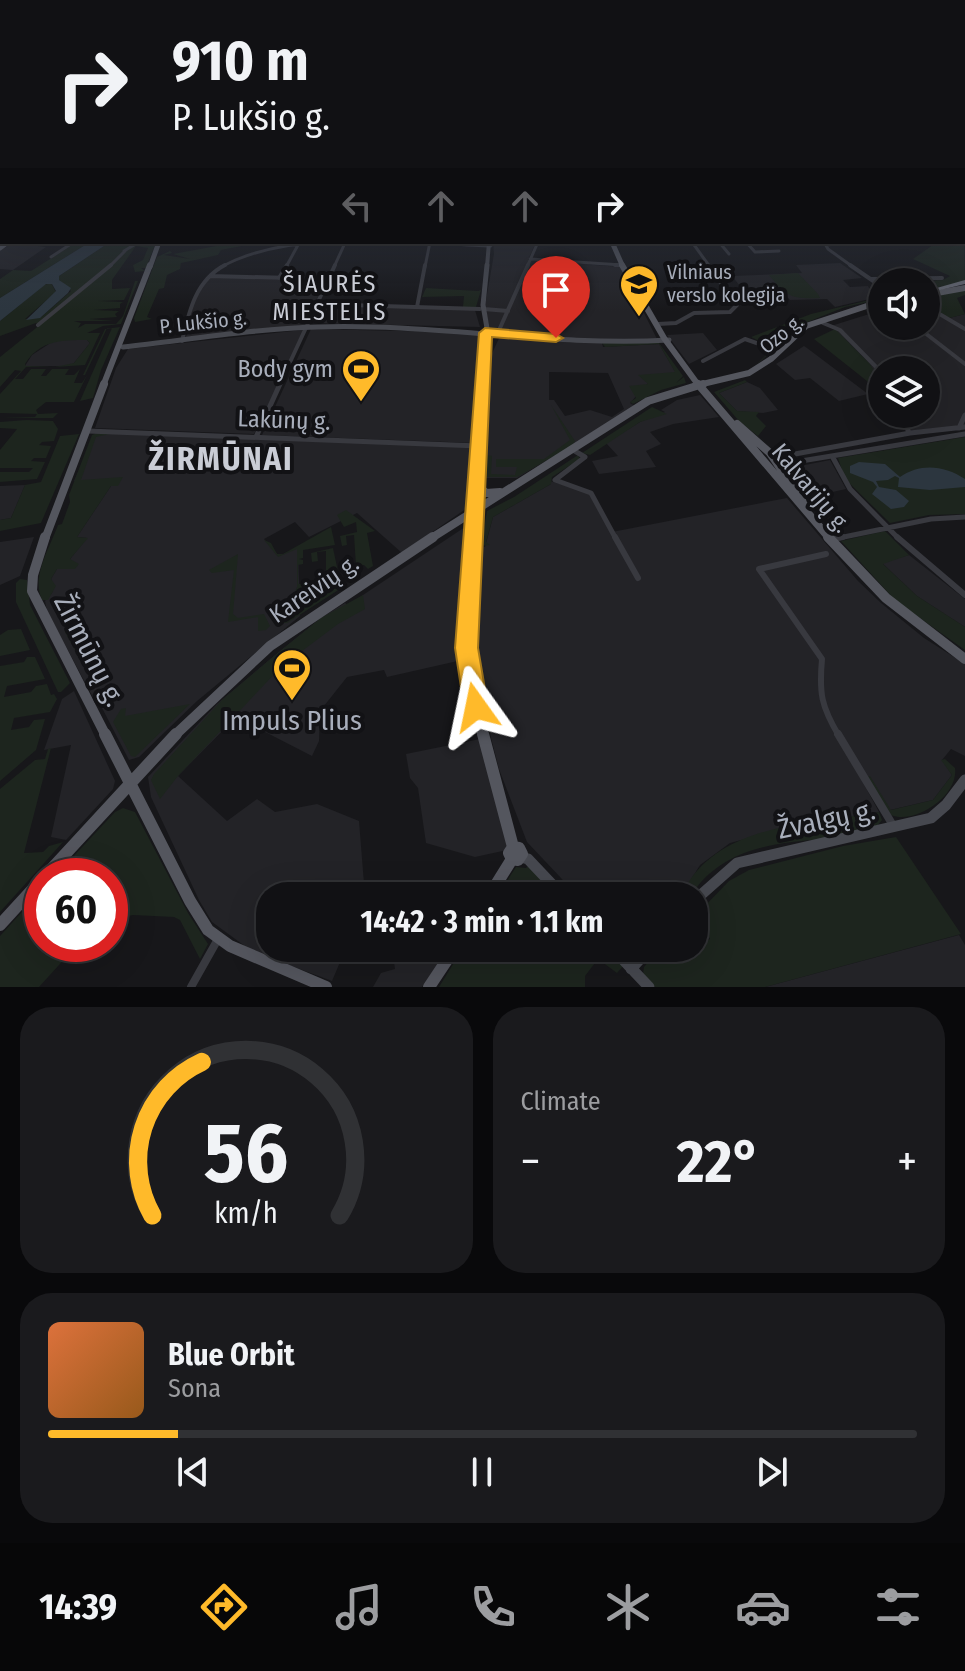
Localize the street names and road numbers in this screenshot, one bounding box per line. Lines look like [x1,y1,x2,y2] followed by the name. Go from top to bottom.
[158,305,248,339] street label: P. Lukšio g.
[754,309,808,359] street label: Ozo g.
[237,404,331,436] street label: Lakūnų g.
[766,438,856,538] street label: Kalvarijų g.
[264,549,364,629] street label: Kareivių g.
[47,589,132,712] street label: Žirmūnų g.
[774,793,878,846] street label: Žvalgų g.

